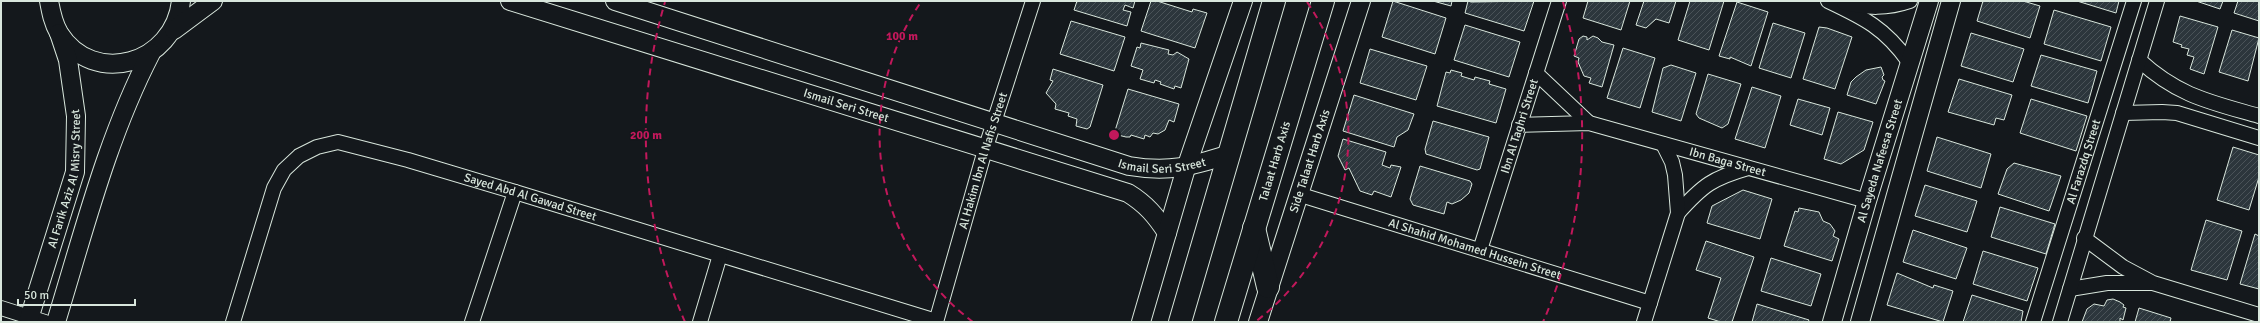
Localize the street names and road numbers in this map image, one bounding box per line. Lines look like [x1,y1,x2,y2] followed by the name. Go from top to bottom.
[1497,77,1541,175] street label: Ibn Al Taghri Street
[802,85,891,126] street label: Ismail Seri Street
[955,90,1011,231] street label: Al Hakim Ibn Al Nafis Street
[1854,97,1906,224] street label: Al Sayeda Nafeesa Street
[44,108,84,250] street label: Al Farik Aziz Al Misry Street
[1286,108,1333,215] street label: Side Talaat Harb Axis
[2063,118,2104,206] street label: Al Farazdq Street
[1255,119,1294,203] street label: Talaat Harb Axis
[1688,144,1768,180] street label: Ibn Baga Street
[1116,154,1207,176] street label: Ismail Seri Street
[462,170,598,224] street label: Sayed Abd Al Gawad Street
[1387,215,1563,283] street label: Al Shahid Mohamed Hussein Street

